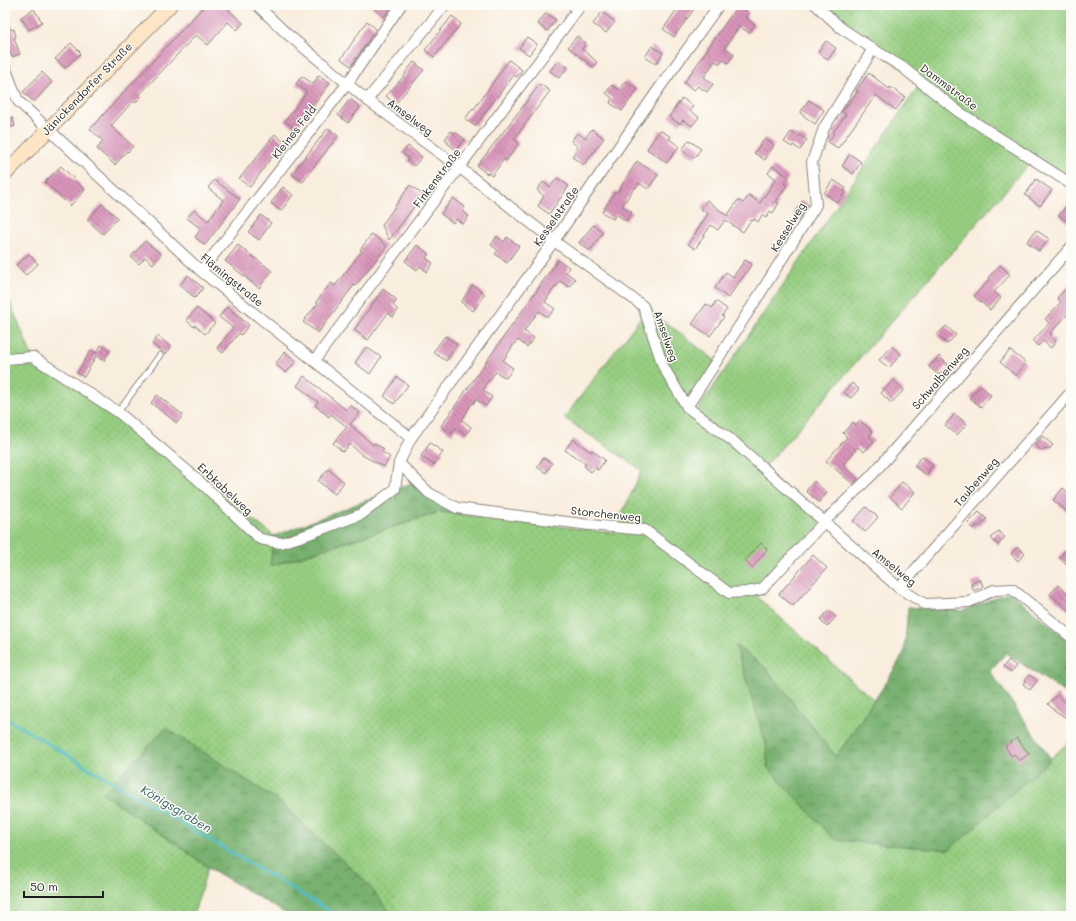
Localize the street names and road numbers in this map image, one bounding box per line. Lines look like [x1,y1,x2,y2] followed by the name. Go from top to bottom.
[38,39,135,138] street label: Jänickendorfer Straße
[918,60,981,113] street label: Dammstraße
[385,95,436,139] street label: Amselweg
[268,102,319,162] street label: Kleines Feld
[409,145,464,210] street label: Finkenstraße
[529,183,582,249] street label: Kesselstraße
[767,199,809,254] street label: Kesselweg
[198,250,267,310] street label: Flämingstraße
[651,308,682,363] street label: Amselweg
[908,343,971,412] street label: Schwalbenweg
[950,454,1001,509] street label: Taubenweg
[195,459,256,518] street label: Erbkabelweg
[570,502,642,525] street label: Storchenweg
[869,544,920,589] street label: Amselweg

